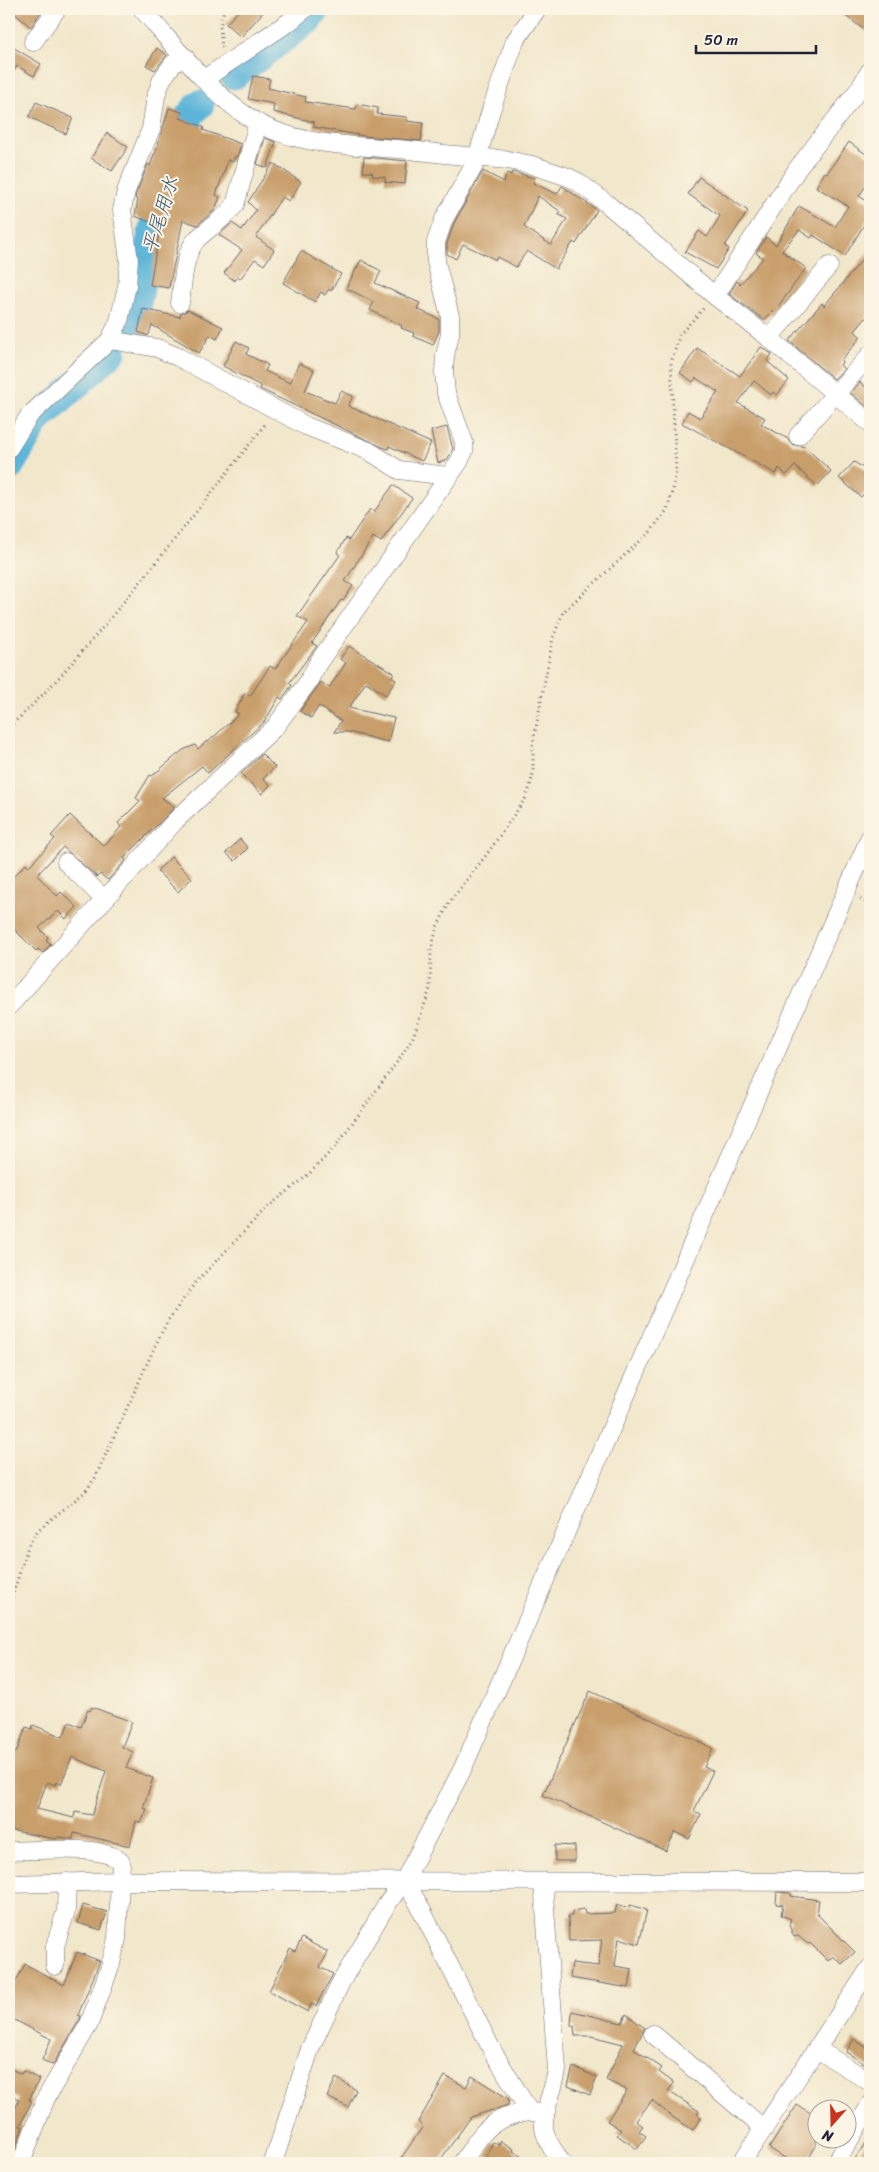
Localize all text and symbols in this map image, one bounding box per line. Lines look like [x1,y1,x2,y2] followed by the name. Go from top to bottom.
[696,22,816,54] scale bar
[704,27,739,53] text: 50 m
[132,172,189,259] water label: 平尾用水
[806,2100,856,2150] north arrow
[819,2122,837,2149] text: N

